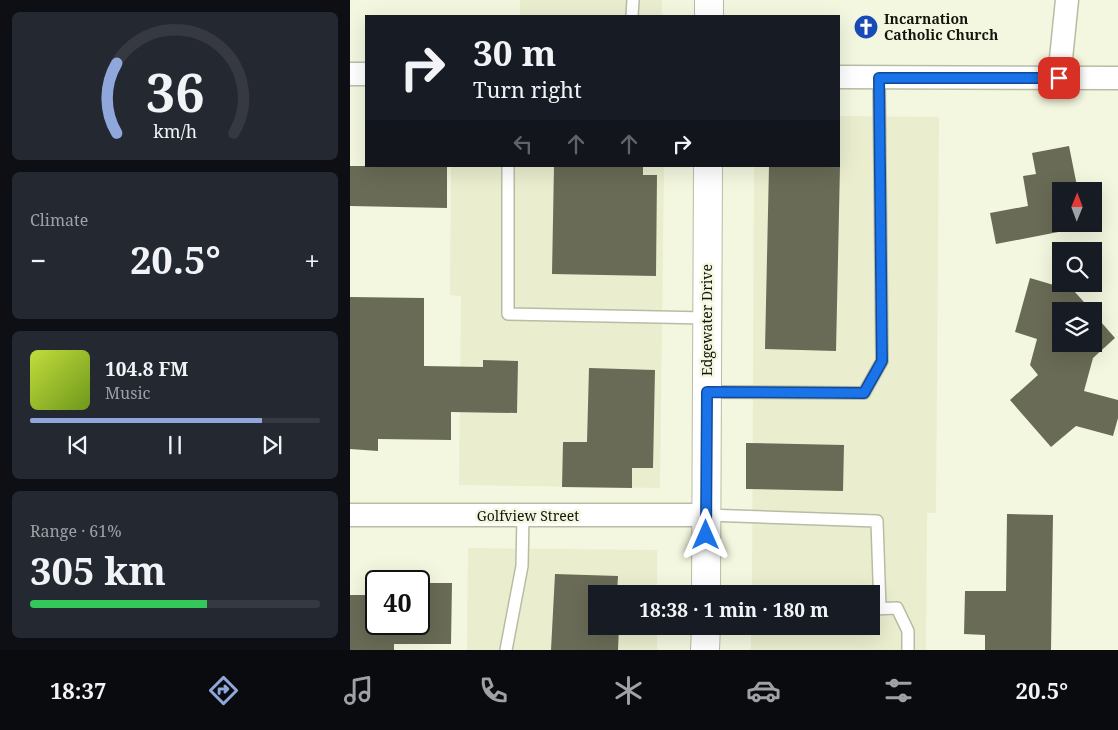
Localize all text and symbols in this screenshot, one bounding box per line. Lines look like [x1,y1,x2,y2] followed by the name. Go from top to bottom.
[884,9,998,44] place label: Incarnation Catholic Church
[853,14,879,40] church icon: Incarnation Catholic Church
[473,29,556,76] text: 30 m
[390,35,455,100] icon: right
[146,56,204,127] text: 36
[1038,57,1080,99] pin
[1045,64,1073,92] icon: arrive
[473,74,582,104] text: Turn right
[153,119,197,143] text: km/h
[509,130,537,158] icon: left
[562,130,590,158] icon: ahead
[615,130,643,158] icon: ahead
[668,130,696,158] icon: right
[1052,182,1102,232] north arrow
[1052,182,1102,352] map controls
[30,209,88,231] text: Climate
[130,233,221,285] text: 20.5°
[30,241,46,279] text: −
[304,241,320,279] text: +
[1052,242,1102,292] button: search
[697,264,716,376] street label: Edgewater Drive
[1052,302,1102,352] button: layers
[105,356,188,382] text: 104.8 FM
[105,382,150,404] text: Music
[64,431,92,459] icon: previous
[161,431,189,459] icon: pause
[258,431,286,459] icon: next
[477,506,579,525] street label: Golfview Street
[679,508,731,560] position arrow
[30,520,122,542] text: Range · 61%
[30,544,166,596] text: 305 km
[365,570,430,635] speed limit sign: 40
[639,597,829,623] text: 18:38 · 1 min · 180 m
[206,673,241,708] icon: directions
[341,673,376,708] icon: music
[476,673,511,708] icon: phone
[611,673,646,708] icon: climate
[746,673,781,708] icon: car
[881,673,916,708] icon: filters
[50,675,106,705] text: 18:37
[1015,675,1068,705] text: 20.5°

